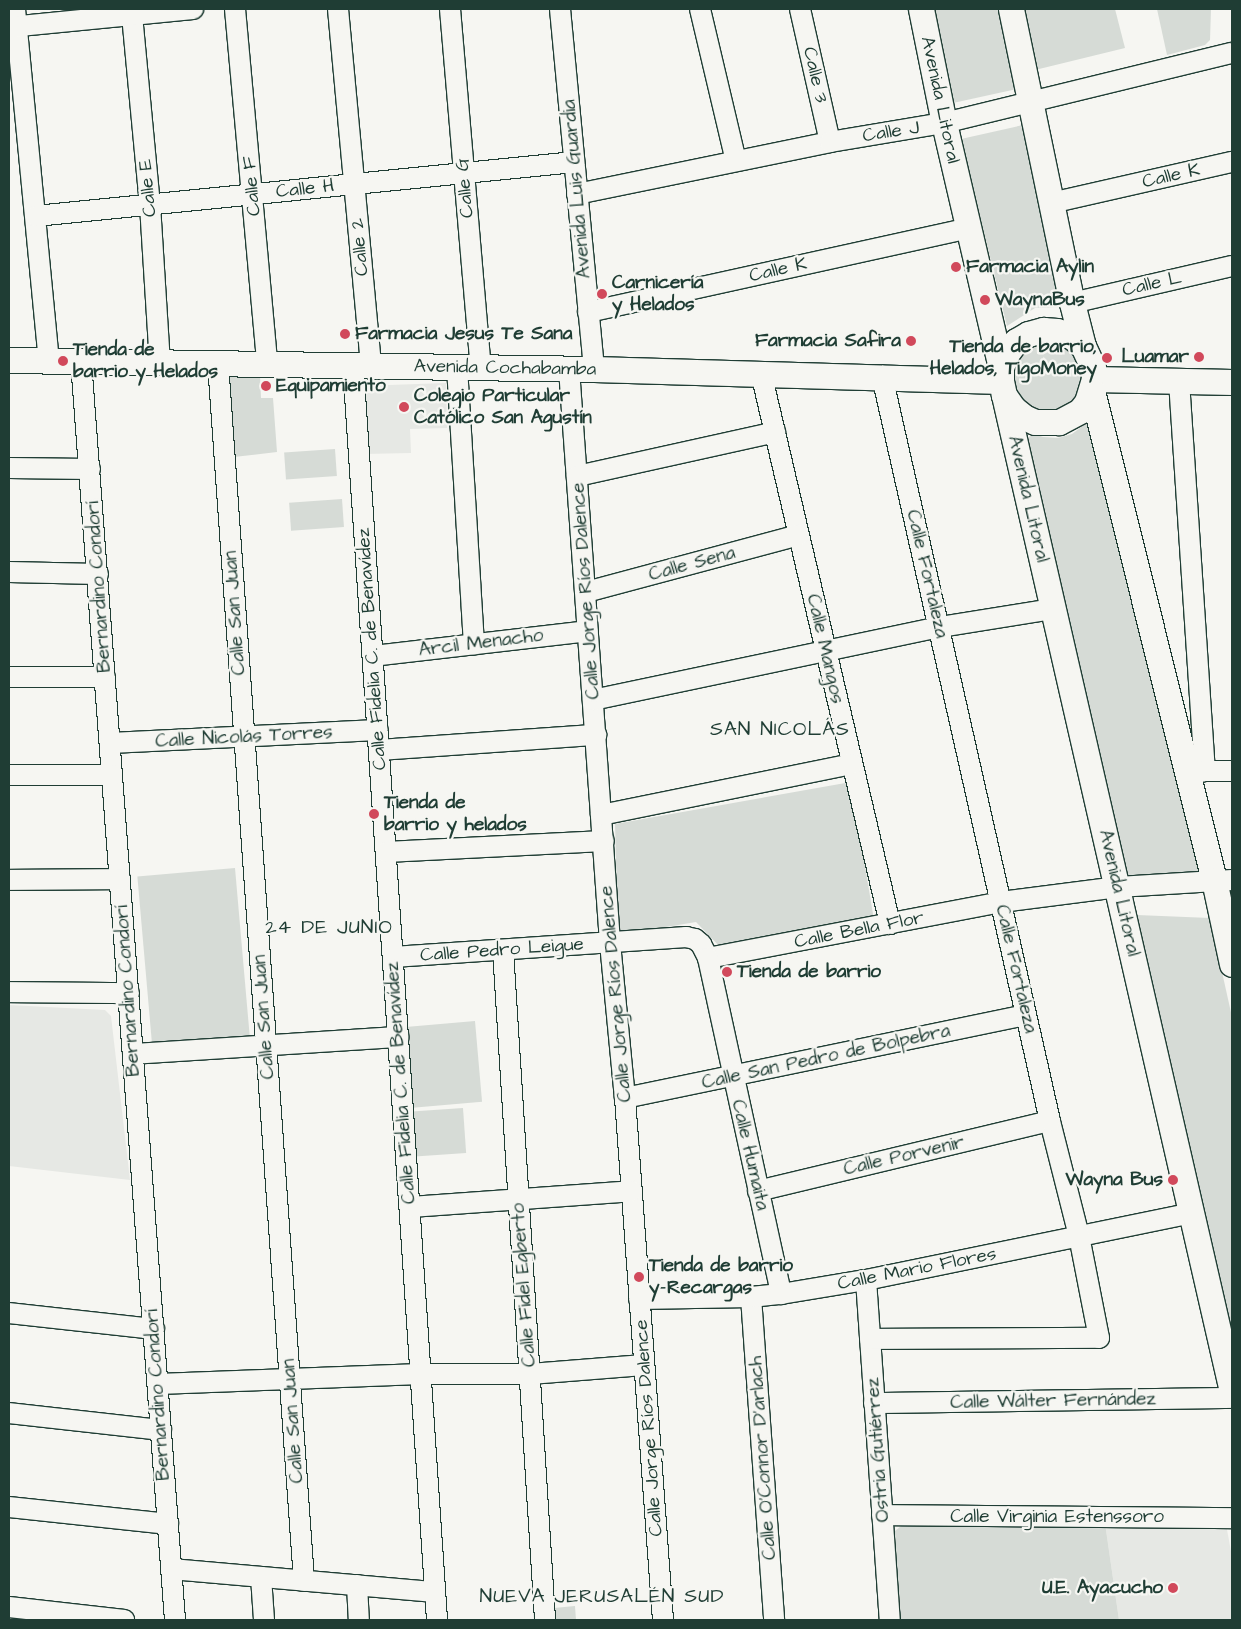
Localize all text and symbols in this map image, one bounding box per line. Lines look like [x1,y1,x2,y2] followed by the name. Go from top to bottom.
[915,34,965,166] street label: Avenida Litoral
[798,45,832,105] street label: Calle 3
[558,98,596,280] street label: Avenida Luis Guardia
[861,116,921,148] street label: Calle J
[238,155,266,217] street label: Calle F
[451,157,479,219] street label: Calle G
[134,158,162,218] street label: Calle E
[1140,158,1202,194] street label: Calle K
[275,175,335,203] street label: Calle H
[346,217,374,277] street label: Calle 2
[747,252,809,288] street label: Calle K
[966,256,1094,278] place label: Farmacia Aylin
[950,261,962,273] marker: Farmacia Aylin
[1120,266,1184,302] street label: Calle L
[612,272,703,316] place label: Carnicería y Helados
[596,288,608,300] marker: Carnicería y Helados
[995,289,1085,311] place label: WaynaBus
[979,294,991,306] marker: WaynaBus
[355,323,572,345] place label: Farmacia Jesus Te Sana
[339,328,351,340] marker: Farmacia Jesus Te Sana
[755,330,901,352] place label: Farmacia Safira
[905,335,917,347] marker: Farmacia Safira
[930,336,1097,380] place label: Tienda de barrio, Helados, TigoMoney
[73,339,218,383] place label: Tienda de barrio y Helados
[1122,346,1189,368] place label: Luamar
[1193,351,1205,363] marker: Luamar
[1101,352,1113,364] marker: Tienda de barrio, Helados, TigoMoney
[57,355,69,367] marker: Tienda de barrio y Helados
[414,355,596,381] street label: Avenida Cochabamba
[276,375,386,397] place label: Equipamiento
[260,380,272,392] marker: Equipamiento
[414,385,592,429] place label: Colegio Particular Católico San Agustín
[398,401,410,413] marker: Colegio Particular Católico San Agustín
[1002,433,1054,565] street label: Avenida Litoral
[567,482,605,700] street label: Calle Jorge Ríos Dalence
[82,501,116,673] street label: Bernardino Condorí
[901,508,953,640] street label: Calle Fortaleza
[352,527,392,771] street label: Calle Fidelia C. de Benavídez
[646,542,738,586] street label: Calle Sena
[219,550,251,676] street label: Calle San Juan
[801,592,849,706] street label: Calle Mangos
[417,624,545,662] street label: Arcil Menacho
[709,717,851,741] district label: SAN NICOLÁS
[155,721,333,753] street label: Calle Nicolás Torres
[384,792,527,836] place label: Tienda de barrio y helados
[368,808,380,820] marker: Tienda de barrio y helados
[1093,827,1145,959] street label: Avenida Litoral
[595,885,637,1103] street label: Calle Jorge Ríos Dalence
[990,903,1042,1035] street label: Calle Fortaleza
[111,905,145,1077] street label: Bernardino Condorí
[792,906,926,954] street label: Calle Bella Flor
[264,915,394,939] district label: 24 DE JUNIO
[419,933,585,967] street label: Calle Pedro Leigue
[248,954,280,1080] street label: Calle San Juan
[381,961,421,1205] street label: Calle Fidelia C. de Benavídez
[737,961,881,983] place label: Tienda de barrio
[721,966,733,978] marker: Tienda de barrio
[700,1020,952,1094] street label: Calle San Pedro de Bolpebra
[726,1097,774,1213] street label: Calle Humaita
[841,1131,967,1181] street label: Calle Porvenir
[1066,1169,1163,1191] place label: Wayna Bus
[1167,1174,1179,1186] marker: Wayna Bus
[507,1202,541,1368] street label: Calle Fidel Egberto
[836,1242,998,1296] street label: Calle Mario Flores
[649,1255,793,1299] place label: Tienda de barrio y Recargas
[633,1271,645,1283] marker: Tienda de barrio y Recargas
[141,1309,175,1481] street label: Bernardino Condorí
[630,1319,668,1537] street label: Calle Jorge Ríos Dalence
[745,1355,781,1561] street label: Calle O'Connor D'arlach
[277,1358,309,1484] street label: Calle San Juan
[862,1377,894,1523] street label: Ostria Gutiérrez
[950,1388,1156,1414] street label: Calle Wálter Fernández
[950,1506,1164,1528] street label: Calle Virginia Estenssoro
[1042,1577,1163,1599] place label: U.E. Ayacucho
[1167,1582,1179,1594] marker: U.E. Ayacucho
[477,1584,727,1608] district label: NUEVA JERUSALÉN SUD

